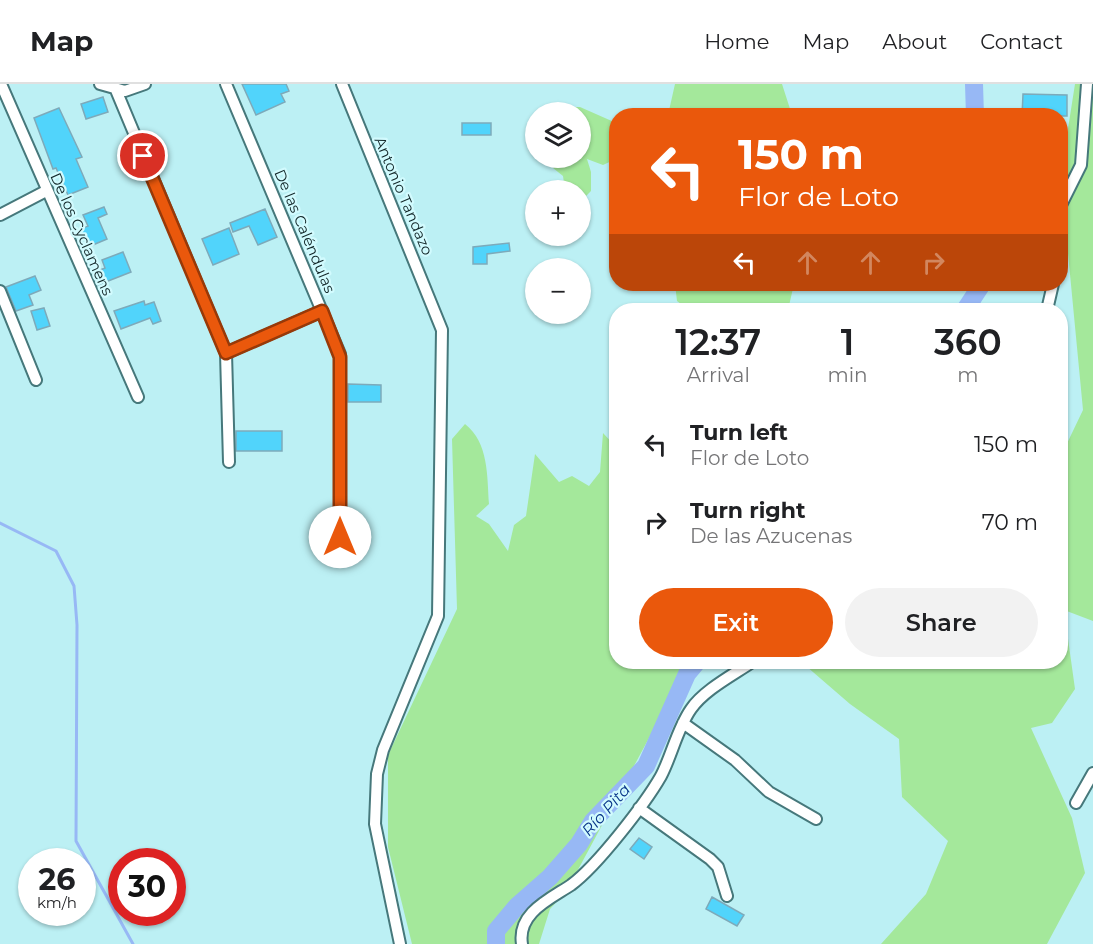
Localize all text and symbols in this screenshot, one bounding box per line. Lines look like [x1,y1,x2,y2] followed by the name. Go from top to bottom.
[30,24,93,58] text: Map
[704,29,769,54] text: Home
[802,29,849,54] text: Map
[882,29,947,54] text: About
[980,29,1063,54] text: Contact
[525,102,591,324] map controls
[525,102,591,168] button: layers
[738,128,864,180] text: 150 m
[117,130,168,181] pin
[639,132,717,210] icon: left
[370,134,438,258] street label: Antonio Tandazo
[126,139,159,172] icon: arrive
[270,166,340,296] street label: De las Caléndulas
[46,170,118,298] street label: De los Cyclamens
[525,180,591,246] button: +
[738,180,899,213] text: Flor de Loto
[728,246,761,279] icon: left
[791,246,824,279] icon: ahead
[854,246,887,279] icon: ahead
[917,246,950,279] icon: right
[525,258,591,324] button: −
[675,320,761,364] text: 12:37
[841,320,854,364] text: 1
[934,320,1002,364] text: 360
[687,363,750,387] text: Arrival
[828,363,868,387] text: min
[957,363,978,387] text: m
[690,419,788,446] text: Turn left
[639,428,672,461] icon: left
[974,431,1038,458] text: 150 m
[690,446,809,470] text: Flor de Loto
[690,497,805,524] text: Turn right
[308,505,372,569] position arrow
[639,506,672,539] icon: right
[982,509,1038,536] text: 70 m
[690,524,852,548] text: De las Azucenas
[639,588,833,657] button: Exit
[845,588,1038,657] button: Share
[578,780,634,840] water label: Río Pita
[108,848,186,926] speed limit sign: 30
[39,861,75,898] text: 26
[37,893,77,912] text: km/h

